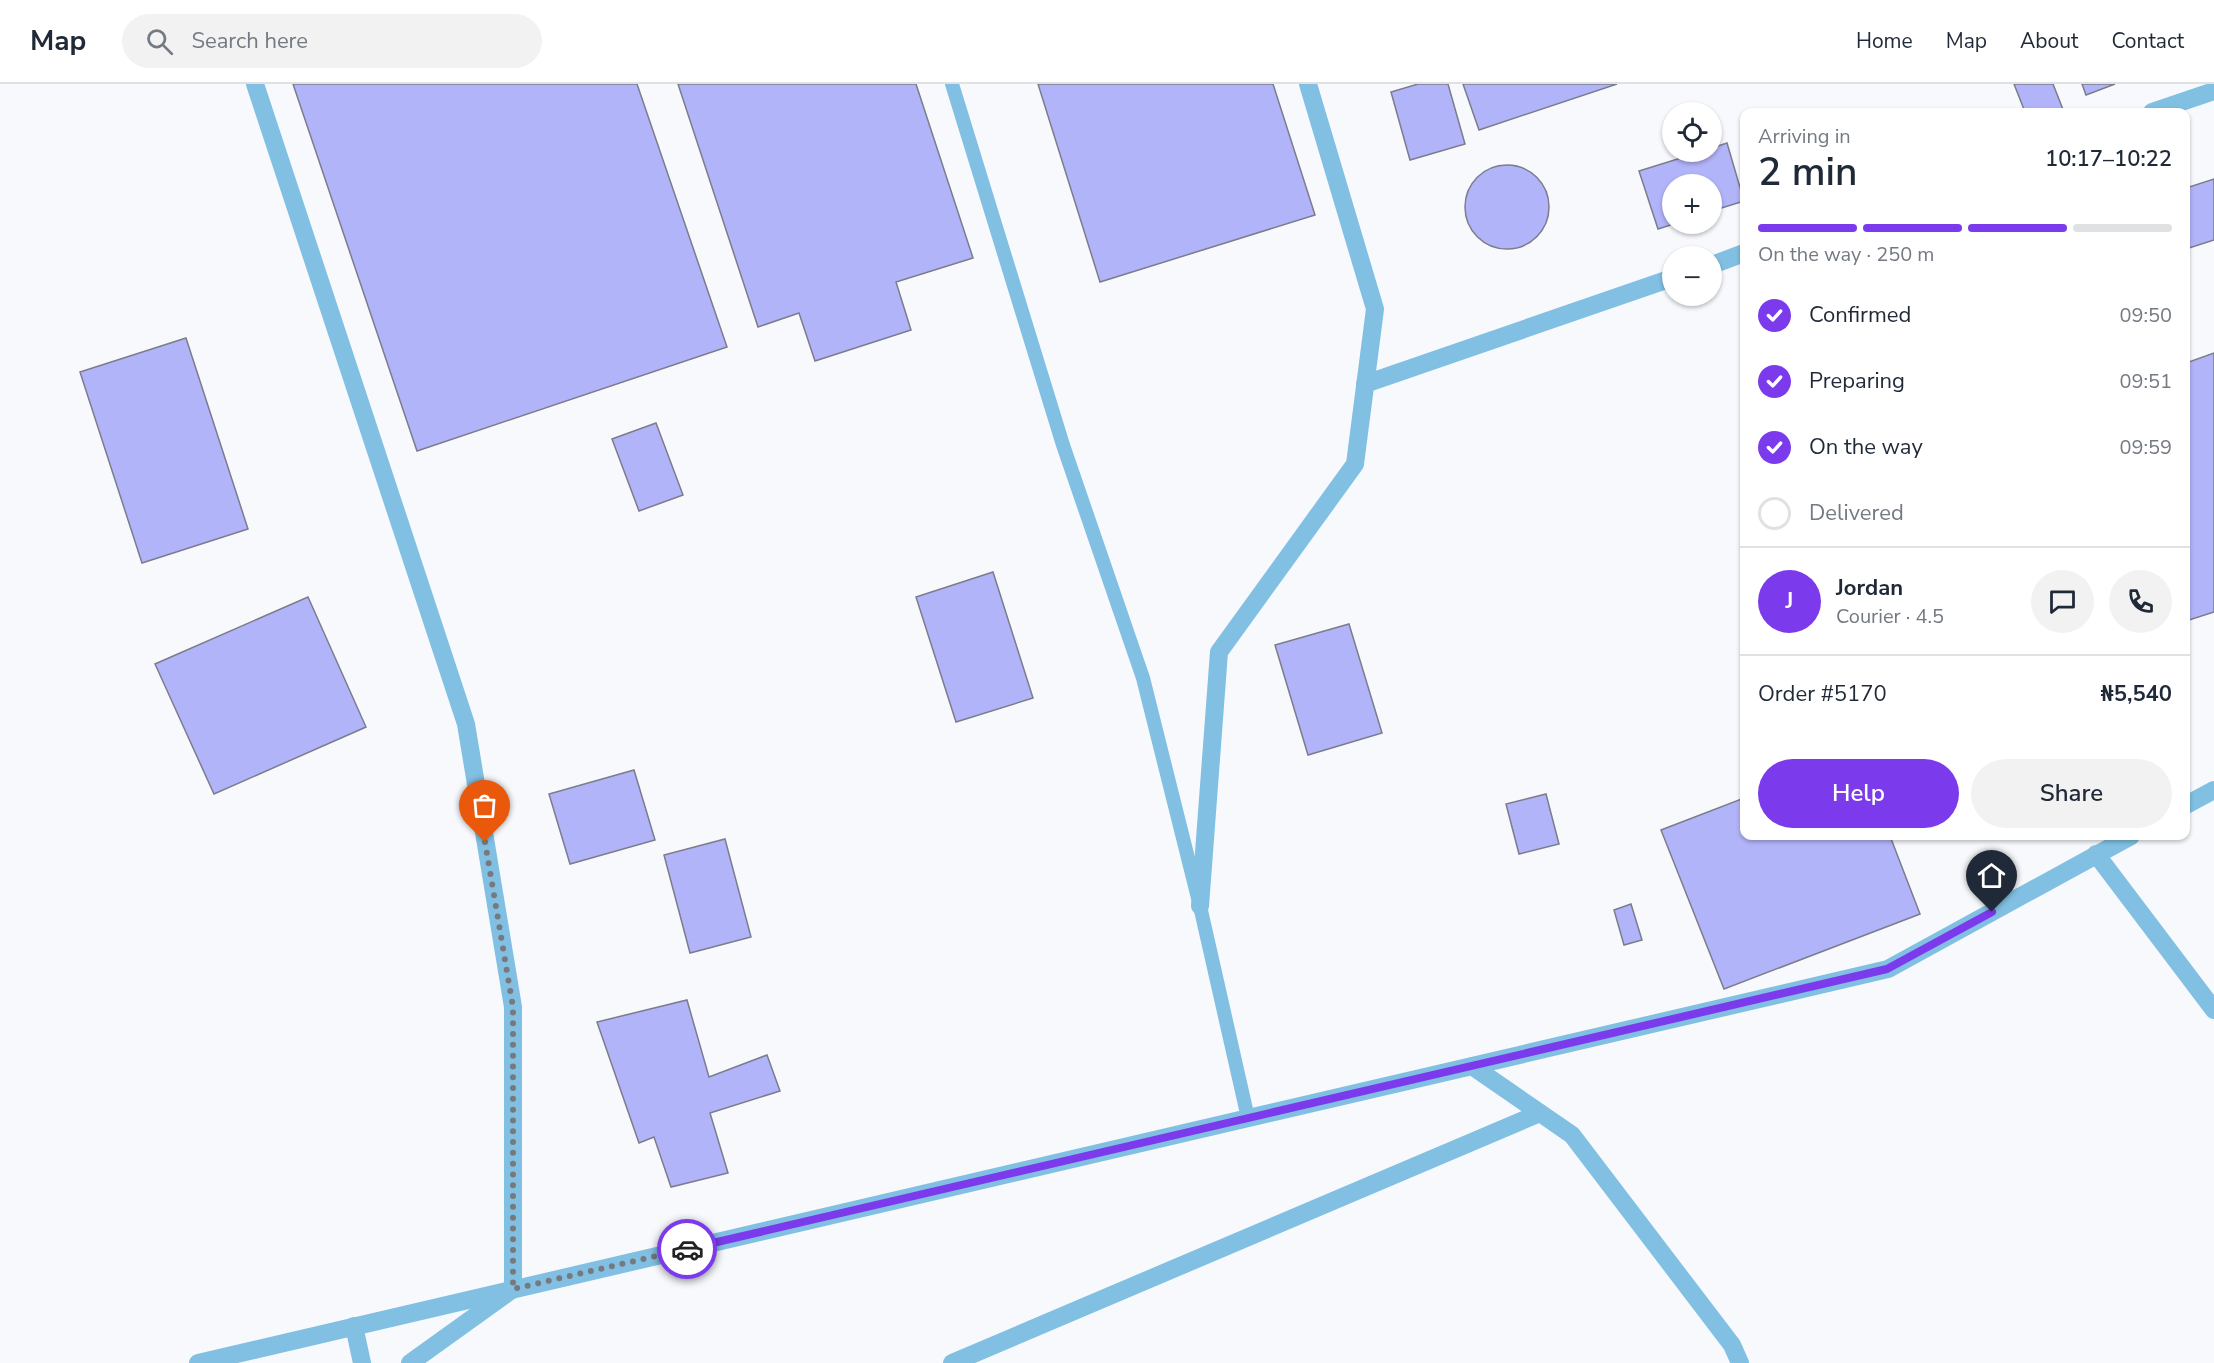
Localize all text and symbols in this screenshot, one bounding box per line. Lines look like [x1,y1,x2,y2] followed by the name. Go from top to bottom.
[122,14,542,68] search box
[30,22,86,60] text: Map
[143,25,176,58] icon: search
[191,26,308,56] text: Search here
[1856,27,1913,55] text: Home
[1946,27,1987,55] text: Map
[2020,27,2078,55] text: About
[2111,27,2184,55] text: Contact
[1662,102,1722,306] map controls
[1662,102,1722,162] button: locate
[1758,123,1851,150] text: Arriving in
[2045,144,2172,174] text: 10:17–10:22
[1758,146,1857,199] text: 2 min
[1662,174,1722,234] button: +
[1758,241,1934,268] text: On the way · 250 m
[1662,246,1722,306] button: −
[1758,299,1791,332] icon: check
[1809,300,1911,330] text: Confirmed
[2119,302,2172,329] text: 09:50
[1758,365,1791,398] icon: check
[1809,366,1905,396] text: Preparing
[2119,368,2172,395] text: 09:51
[1758,431,1791,464] icon: check
[1809,432,1923,462] text: On the way
[2119,434,2172,461] text: 09:59
[1809,498,1904,528] text: Delivered
[2031,570,2094,633] button: chat
[2109,570,2172,633] button: phone
[1836,573,1903,603] text: Jordan
[1786,586,1793,616] text: J
[1836,603,1944,630] text: Courier · 4.5
[1758,679,1887,709] text: Order #5170
[2101,679,2172,709] text: ₦5,540
[1758,759,1959,828] button: Help
[1971,759,2172,828] button: Share
[459,780,510,842] pin
[468,789,501,822] icon: bag
[1966,850,2017,912] pin
[1975,859,2008,892] icon: home
[657,1219,717,1279] courier
[671,1233,704,1266] icon: car

